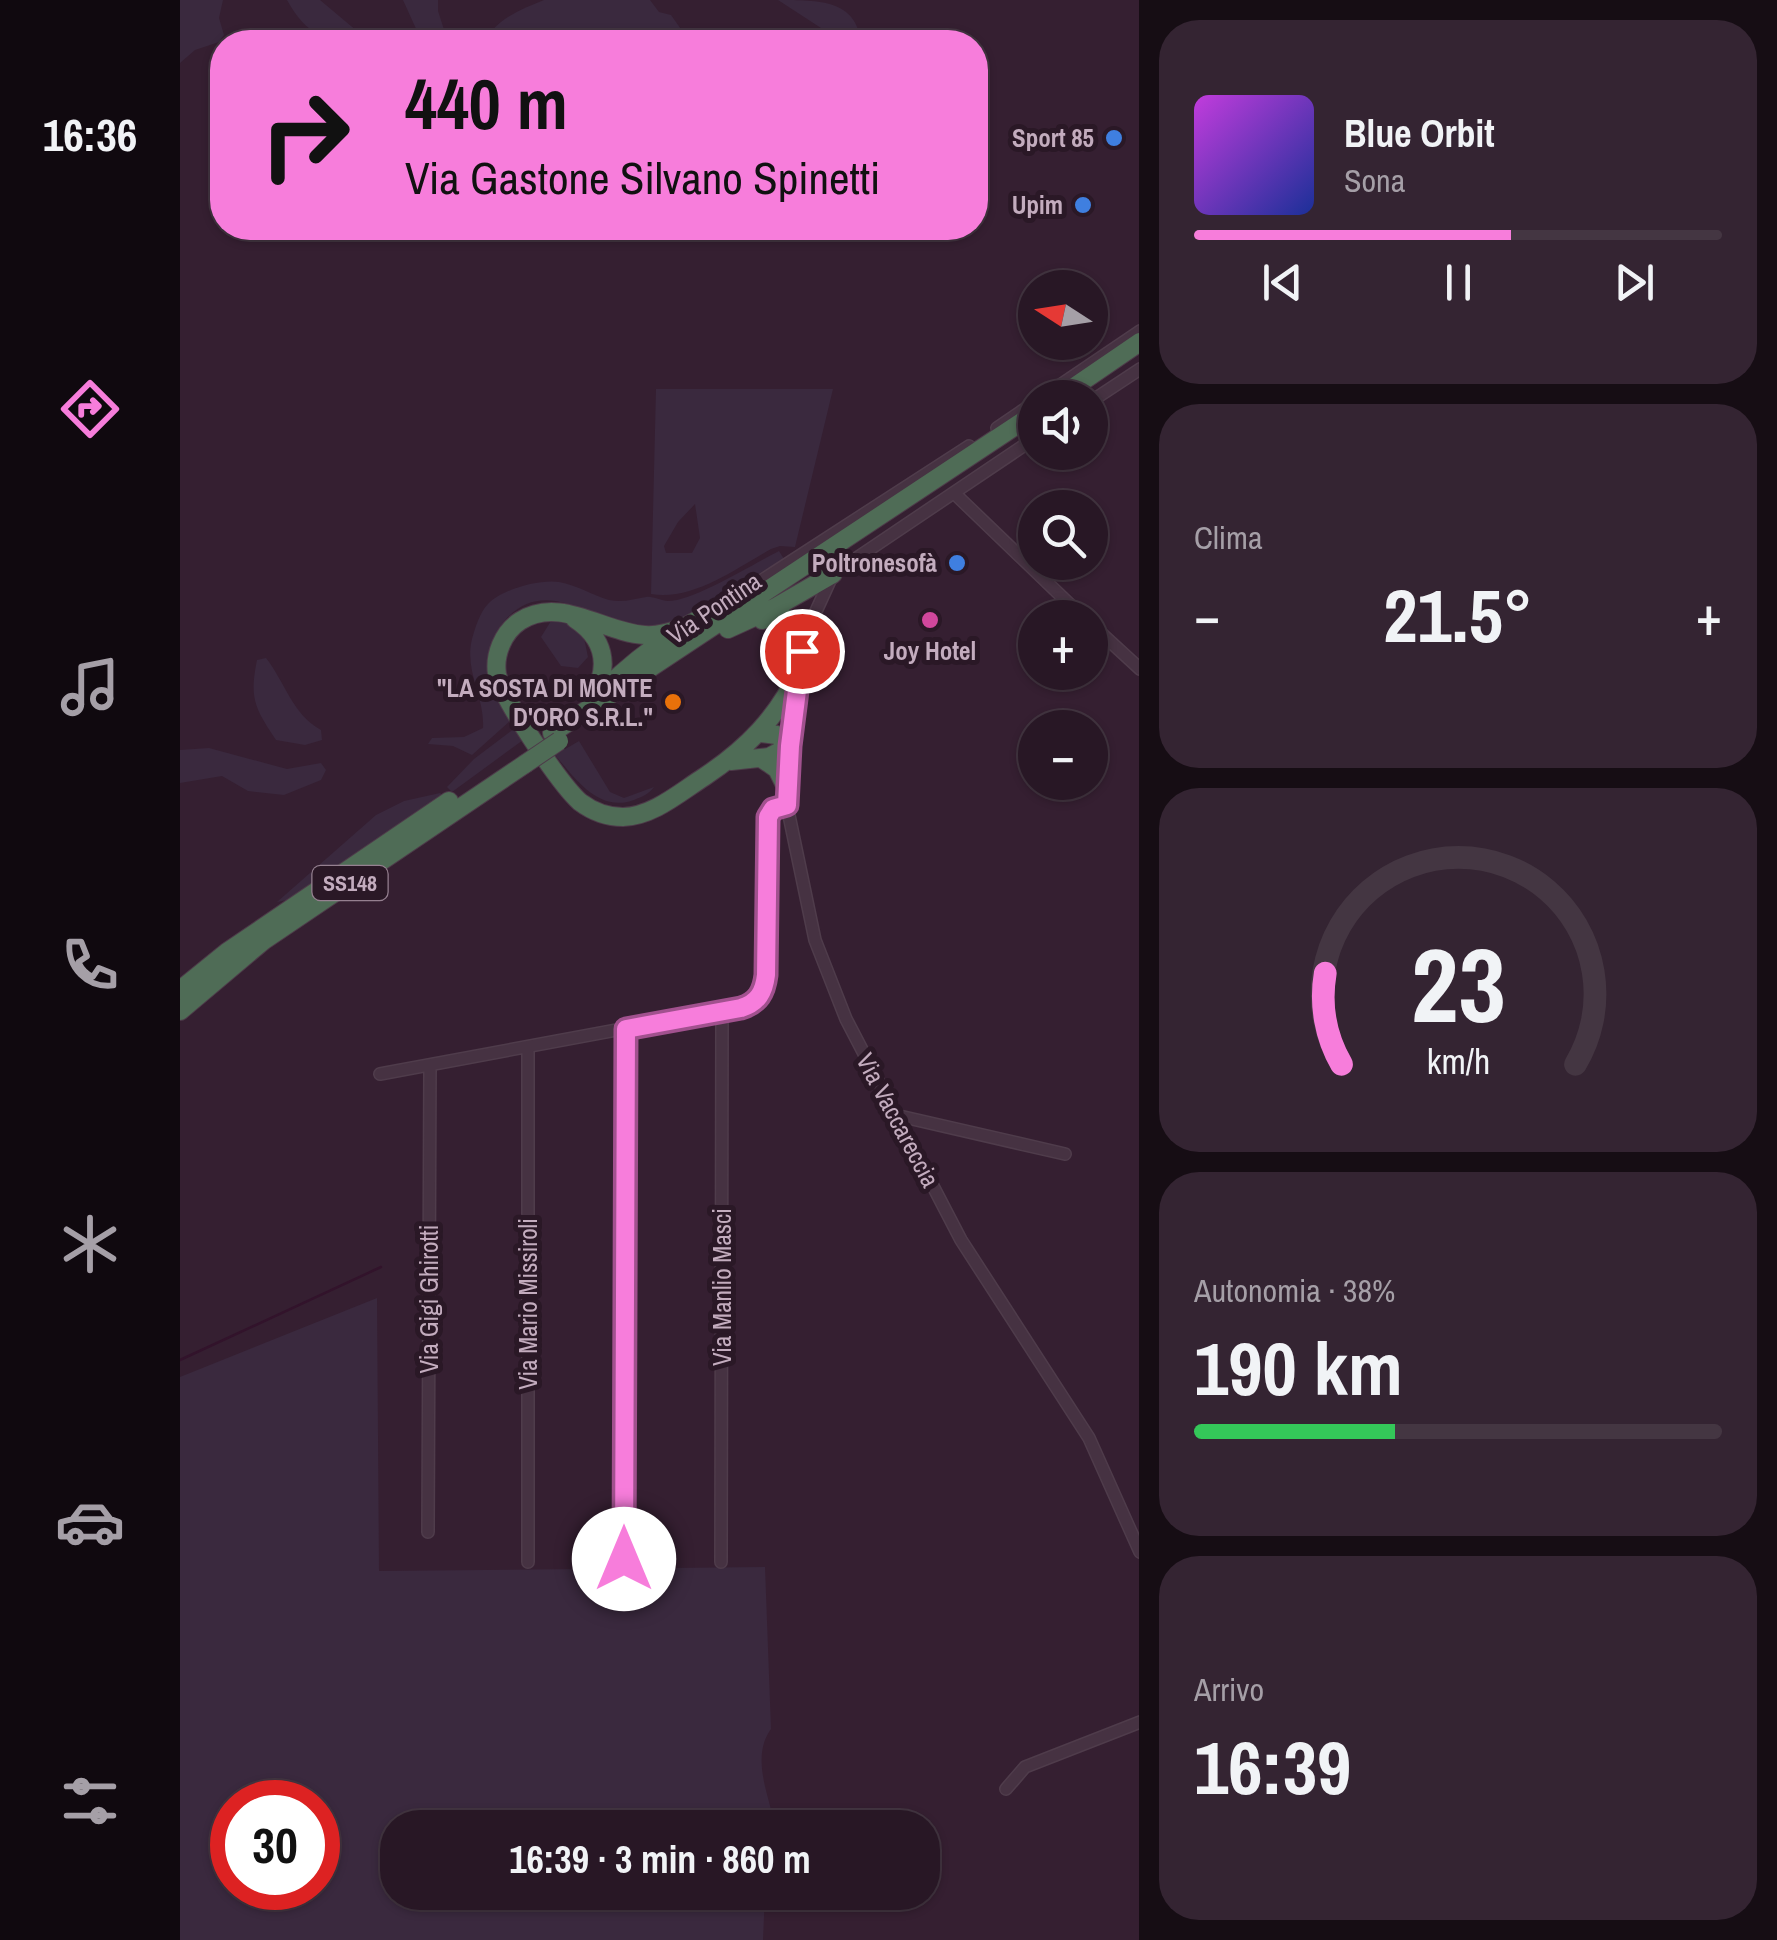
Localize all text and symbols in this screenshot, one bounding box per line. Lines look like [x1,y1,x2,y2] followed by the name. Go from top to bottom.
[405,57,568,151] text: 440 m
[240,70,370,200] icon: right
[43,104,137,165] text: 16:36
[1344,108,1495,159] text: Blue Orbit
[1012,121,1094,155] place label: Sport 85
[1103,127,1125,149] marker: Sport 85
[405,147,880,208] text: Via Gastone Silvano Spinetti
[1344,159,1405,202] text: Sona
[1012,188,1063,222] place label: Upim
[1072,194,1094,216] marker: Upim
[1255,255,1310,310] icon: previous
[1431,255,1486,310] icon: pause
[1607,255,1662,310] icon: next
[1018,270,1108,360] north arrow
[1018,270,1108,800] map controls
[55,374,125,444] icon: directions
[1018,380,1108,470] button: sound
[1018,490,1108,580] button: search
[1194,516,1263,559] text: Clima
[812,546,938,580] place label: Poltronesofà
[946,552,968,574] marker: Poltronesofà
[660,564,768,652] street label: Via Pontina
[1383,564,1533,665] text: 21.5°
[1194,578,1220,652] text: −
[1696,578,1722,652] text: +
[1018,600,1108,690] button: +
[760,609,845,694] pin
[919,609,941,631] marker: Joy Hotel
[775,624,830,679] icon: arrive
[884,634,976,668] place label: Joy Hotel
[55,652,125,722] icon: music
[437,671,653,734] place label: "LA SOSTA DI MONTE D'ORO S.R.L."
[662,691,684,713] marker: "LA SOSTA DI MONTE D'ORO S.R.L."
[1018,710,1108,800] button: −
[312,866,388,900] road number: SS148
[1411,914,1505,1054] text: 23
[55,930,125,1000] icon: phone
[1426,1037,1490,1085] text: km/h
[848,1047,948,1194] street label: Via Vaccareccia
[705,1208,739,1366] street label: Via Manlio Masci
[55,1209,125,1279] icon: climate
[511,1218,545,1390] street label: Via Mario Missiroli
[412,1225,446,1373] street label: Via Gigi Ghirotti
[1194,1269,1395,1312] text: Autonomia · 38%
[1194,1317,1403,1418] text: 190 km
[55,1487,125,1557] icon: car
[572,1507,676,1611] position arrow
[1194,1668,1264,1711] text: Arrivo
[1194,1716,1351,1817] text: 16:39
[55,1766,125,1836] icon: filters
[210,1780,340,1910] speed limit sign: 30
[509,1834,811,1885] text: 16:39 · 3 min · 860 m

